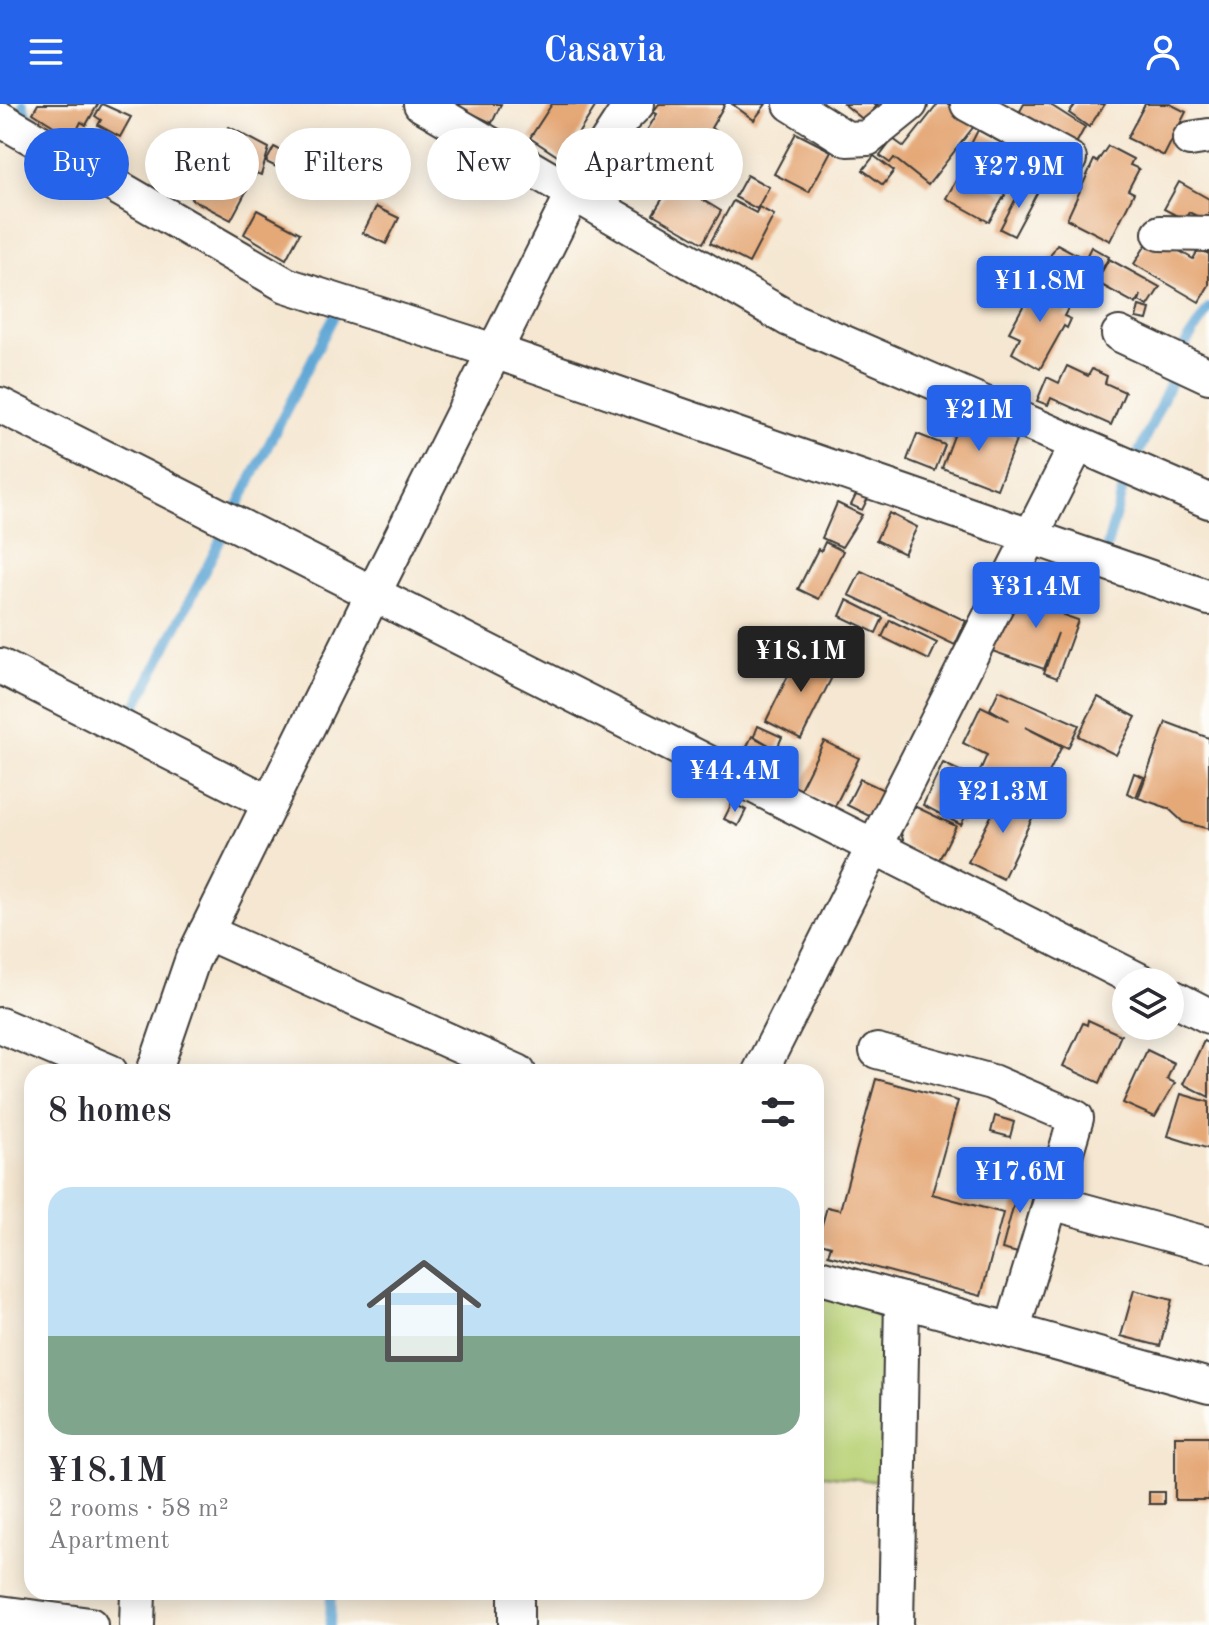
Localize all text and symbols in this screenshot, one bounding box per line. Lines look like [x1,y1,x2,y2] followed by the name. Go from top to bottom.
[24,30,68,74] icon: menu
[1141,30,1185,74] icon: person
[543,34,666,70] text: Casavia
[24,128,129,200] chip: Buy
[145,128,259,200] chip: Rent
[275,128,411,200] chip: Filters
[427,128,540,200] chip: New
[556,128,743,200] chip: Apartment
[954,142,1084,210] pin: ¥27.9M
[974,155,1064,181] text: ¥27.9M
[975,256,1105,324] pin: ¥11.8M
[995,269,1085,295] text: ¥11.8M
[932,385,1026,453] pin: ¥21M
[945,398,1013,424] text: ¥21M
[971,562,1101,630] pin: ¥31.4M
[991,575,1081,601] text: ¥31.4M
[736,626,866,694] pin: ¥18.1M
[756,639,846,665] text: ¥18.1M
[670,746,800,814] pin: ¥44.4M
[690,759,780,785] text: ¥44.4M
[938,767,1068,835] pin: ¥21.3M
[958,780,1048,806] text: ¥21.3M
[1112,968,1184,1040] map controls
[1112,968,1184,1040] button: layers
[756,1090,800,1134] icon: filters
[48,1095,171,1129] text: 8 homes
[955,1147,1085,1215] pin: ¥17.6M
[975,1160,1065,1186] text: ¥17.6M
[352,1239,496,1383] icon: home
[48,1455,167,1489] text: ¥18.1M
[48,1496,229,1522] text: 2 rooms · 58 m²
[48,1528,170,1554] text: Apartment

